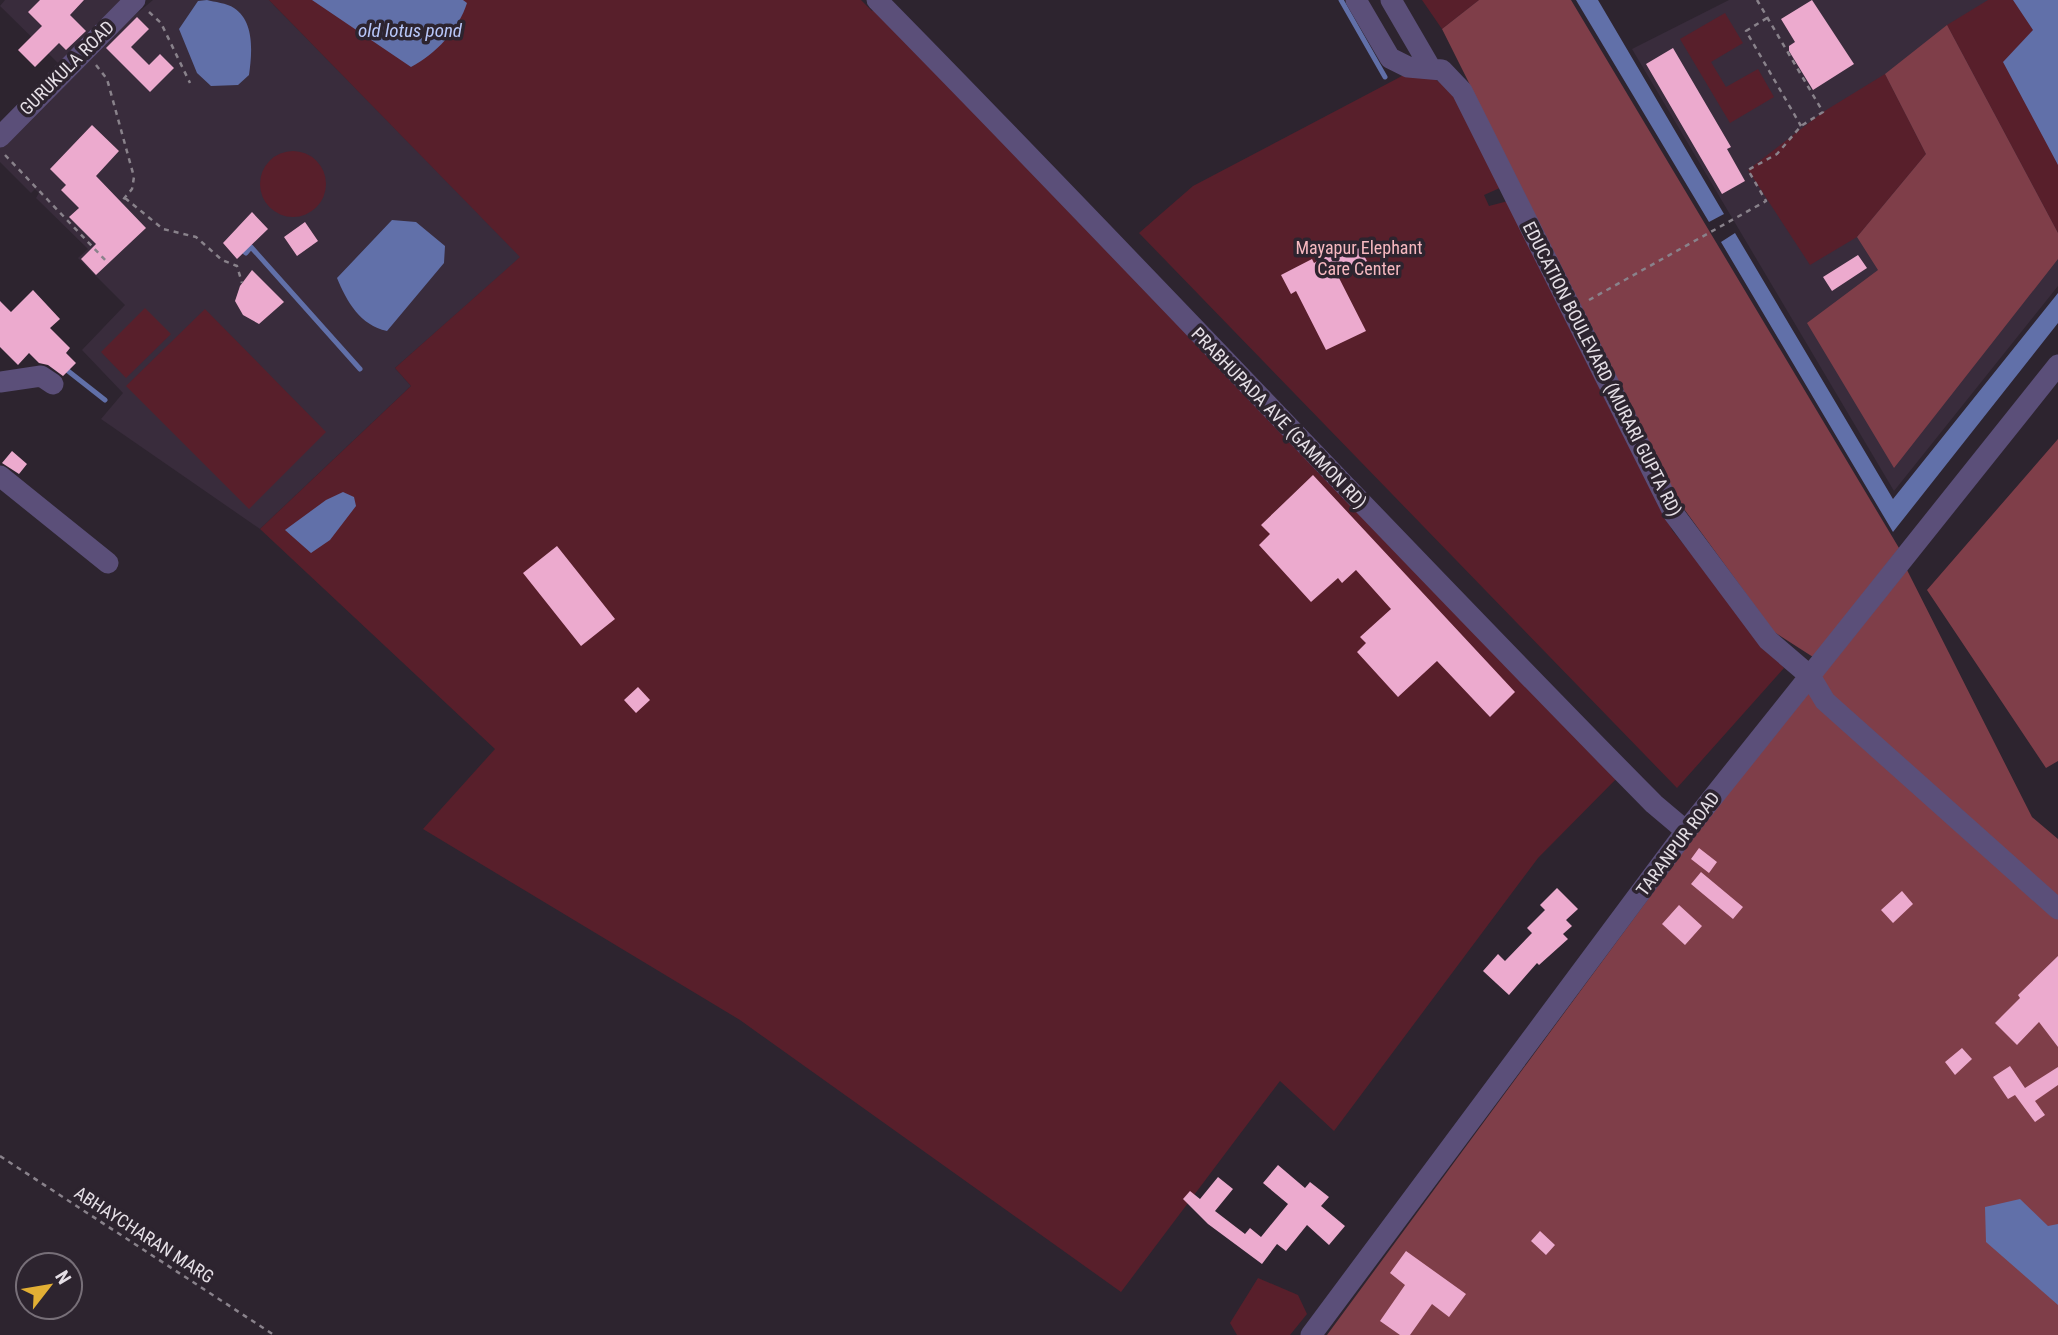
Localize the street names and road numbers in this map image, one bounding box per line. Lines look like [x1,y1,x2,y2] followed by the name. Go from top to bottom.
[15,16,118,119] street label: GURUKULA ROAD
[1518,218,1686,520] street label: EDUCATION BOULEVARD (MURARI GUPTA RD)
[1187,323,1371,513] street label: PRABHUPADA AVE (GAMMON RD)
[1632,788,1724,900] street label: TARANPUR ROAD
[71,1182,218,1287] street label: ABHAYCHARAN MARG

